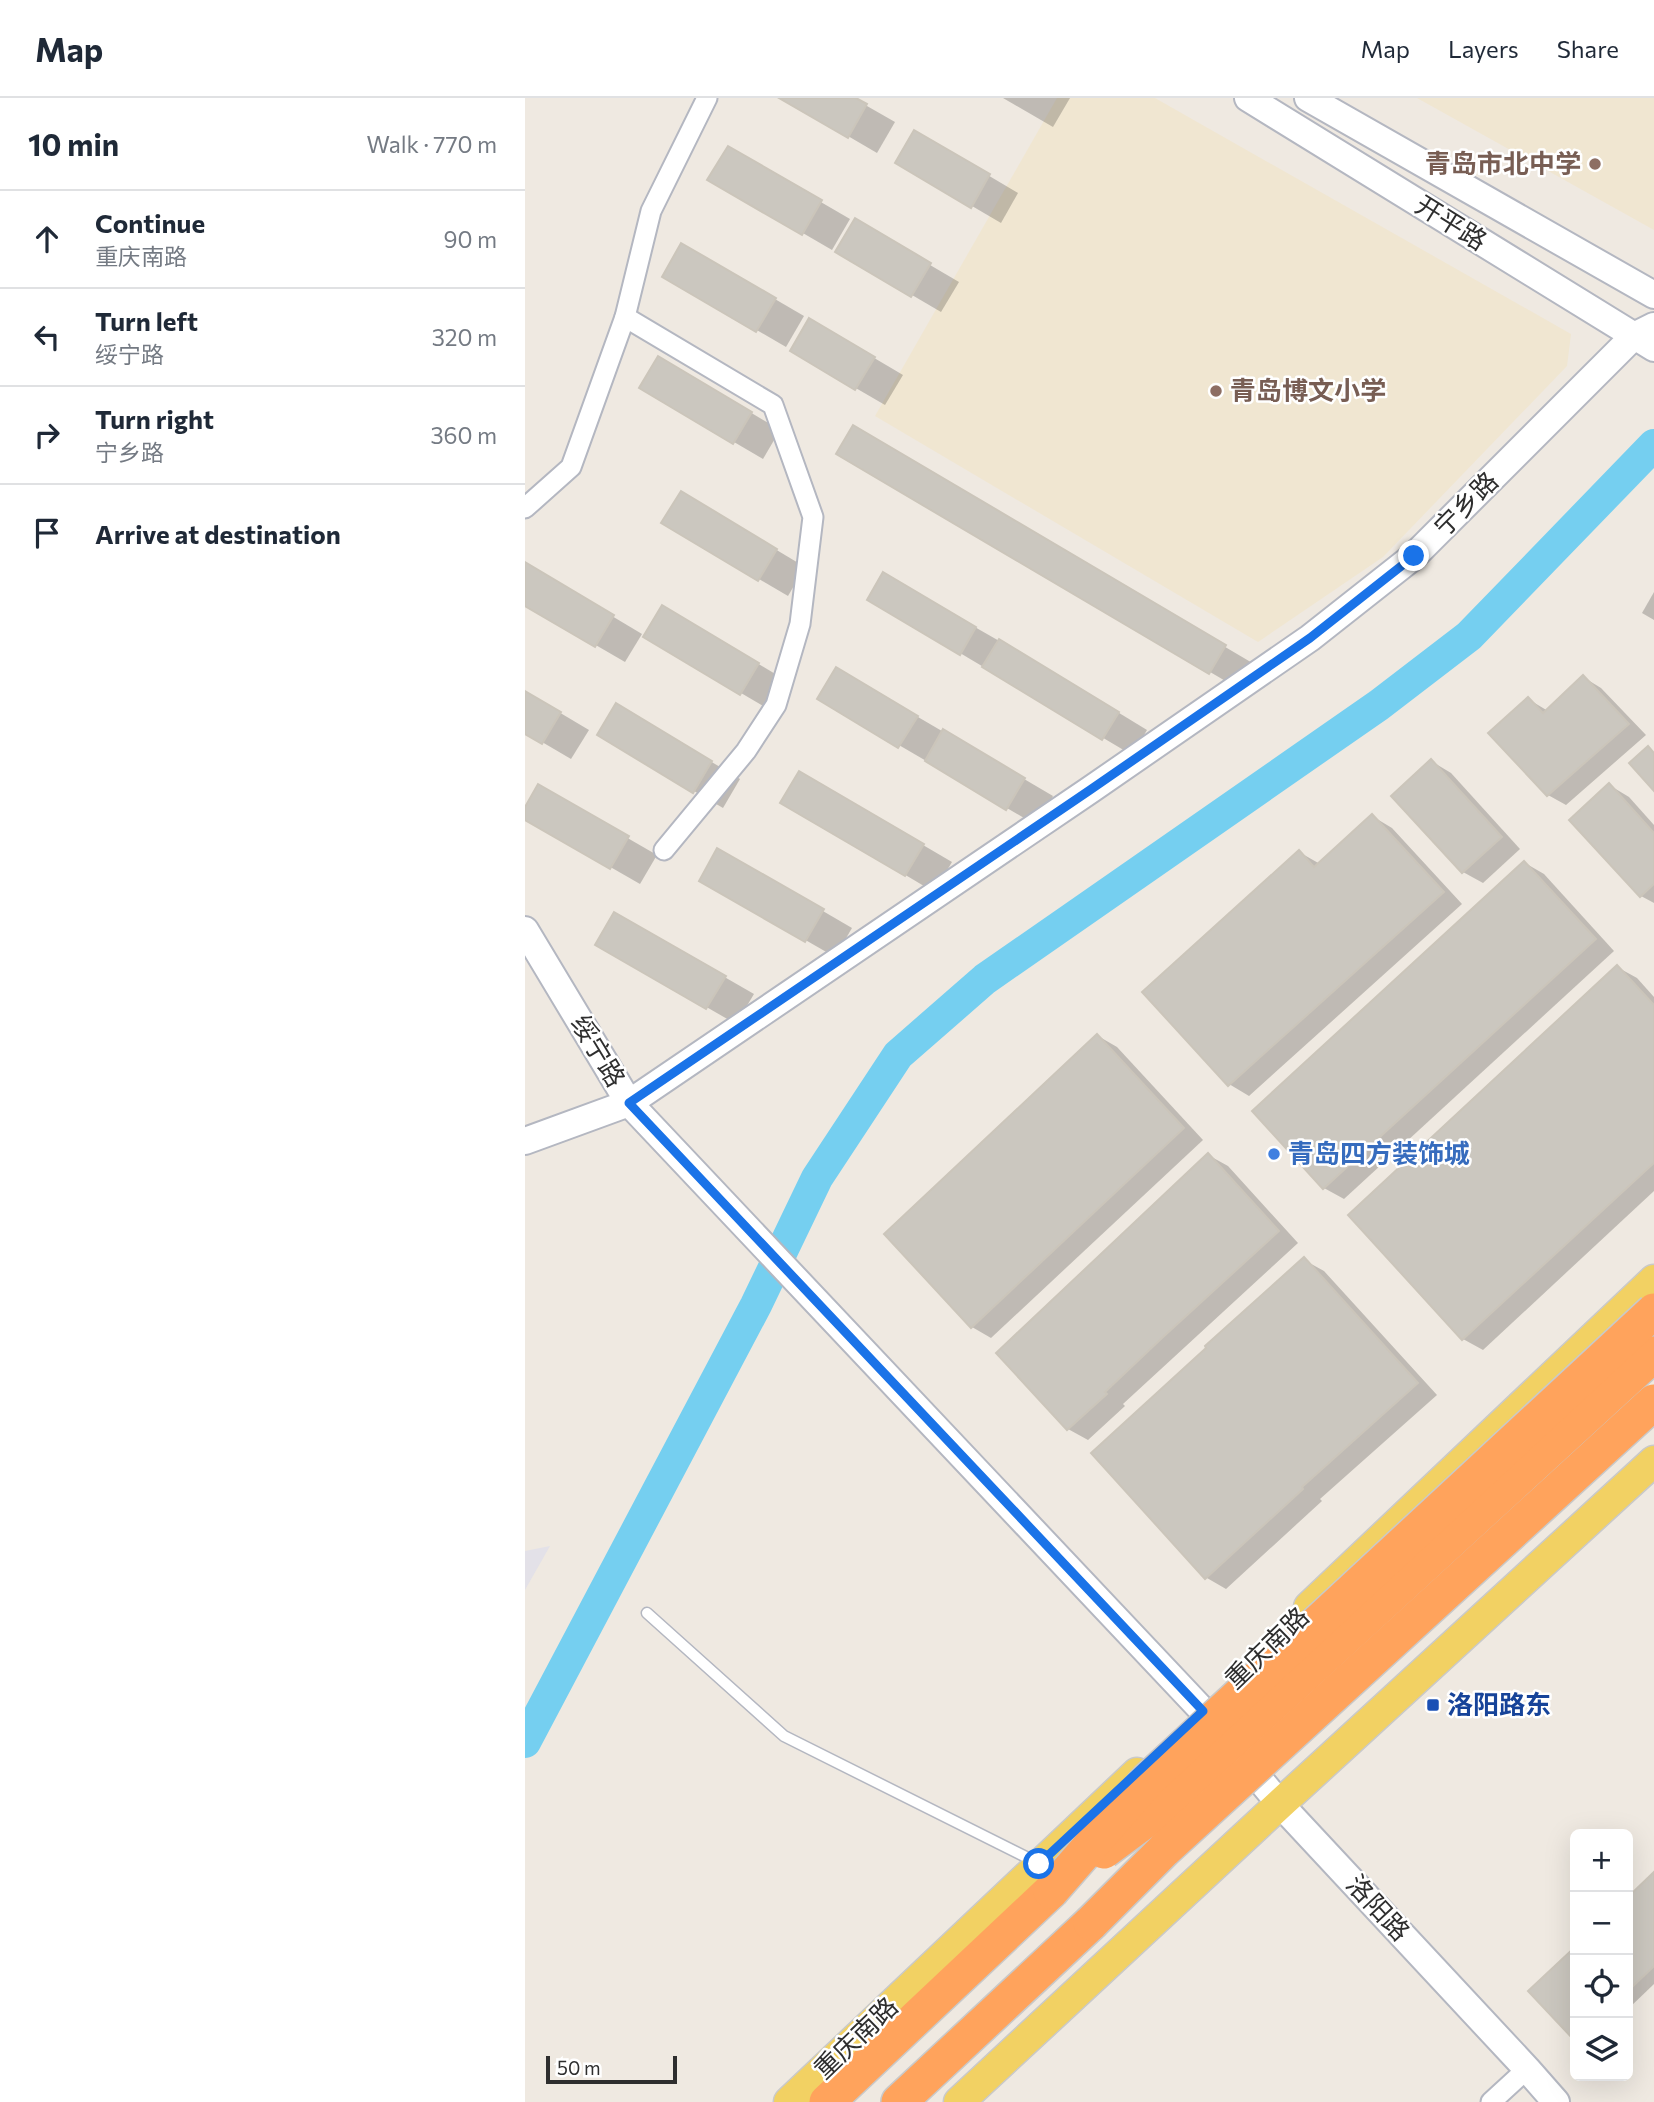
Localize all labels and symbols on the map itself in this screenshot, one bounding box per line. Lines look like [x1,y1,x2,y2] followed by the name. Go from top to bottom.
[1425,147,1581,178] place label: 青岛市北中学
[1587,156,1603,172] marker: 青岛市北中学
[1411,188,1493,256] street label: 开平路
[1230,374,1386,405] place label: 青岛博文小学
[1208,383,1224,399] marker: 青岛博文小学
[1426,464,1503,541] street label: 宁乡路
[1398,540,1429,571] route end
[566,1009,633,1092] street label: 绥宁路
[1288,1137,1470,1168] place label: 青岛四方装饰城
[1266,1146,1282,1162] marker: 青岛四方装饰城
[1218,1600,1314,1694] street label: 重庆南路
[1447,1688,1551,1719] place label: 洛阳路东
[1425,1697,1441,1713] marker: 洛阳路东
[1023,1848,1054,1879] route start
[1341,1868,1417,1946] street label: 洛阳路
[807,1990,903,2084] street label: 重庆南路
[546,2053,677,2085] scale bar

